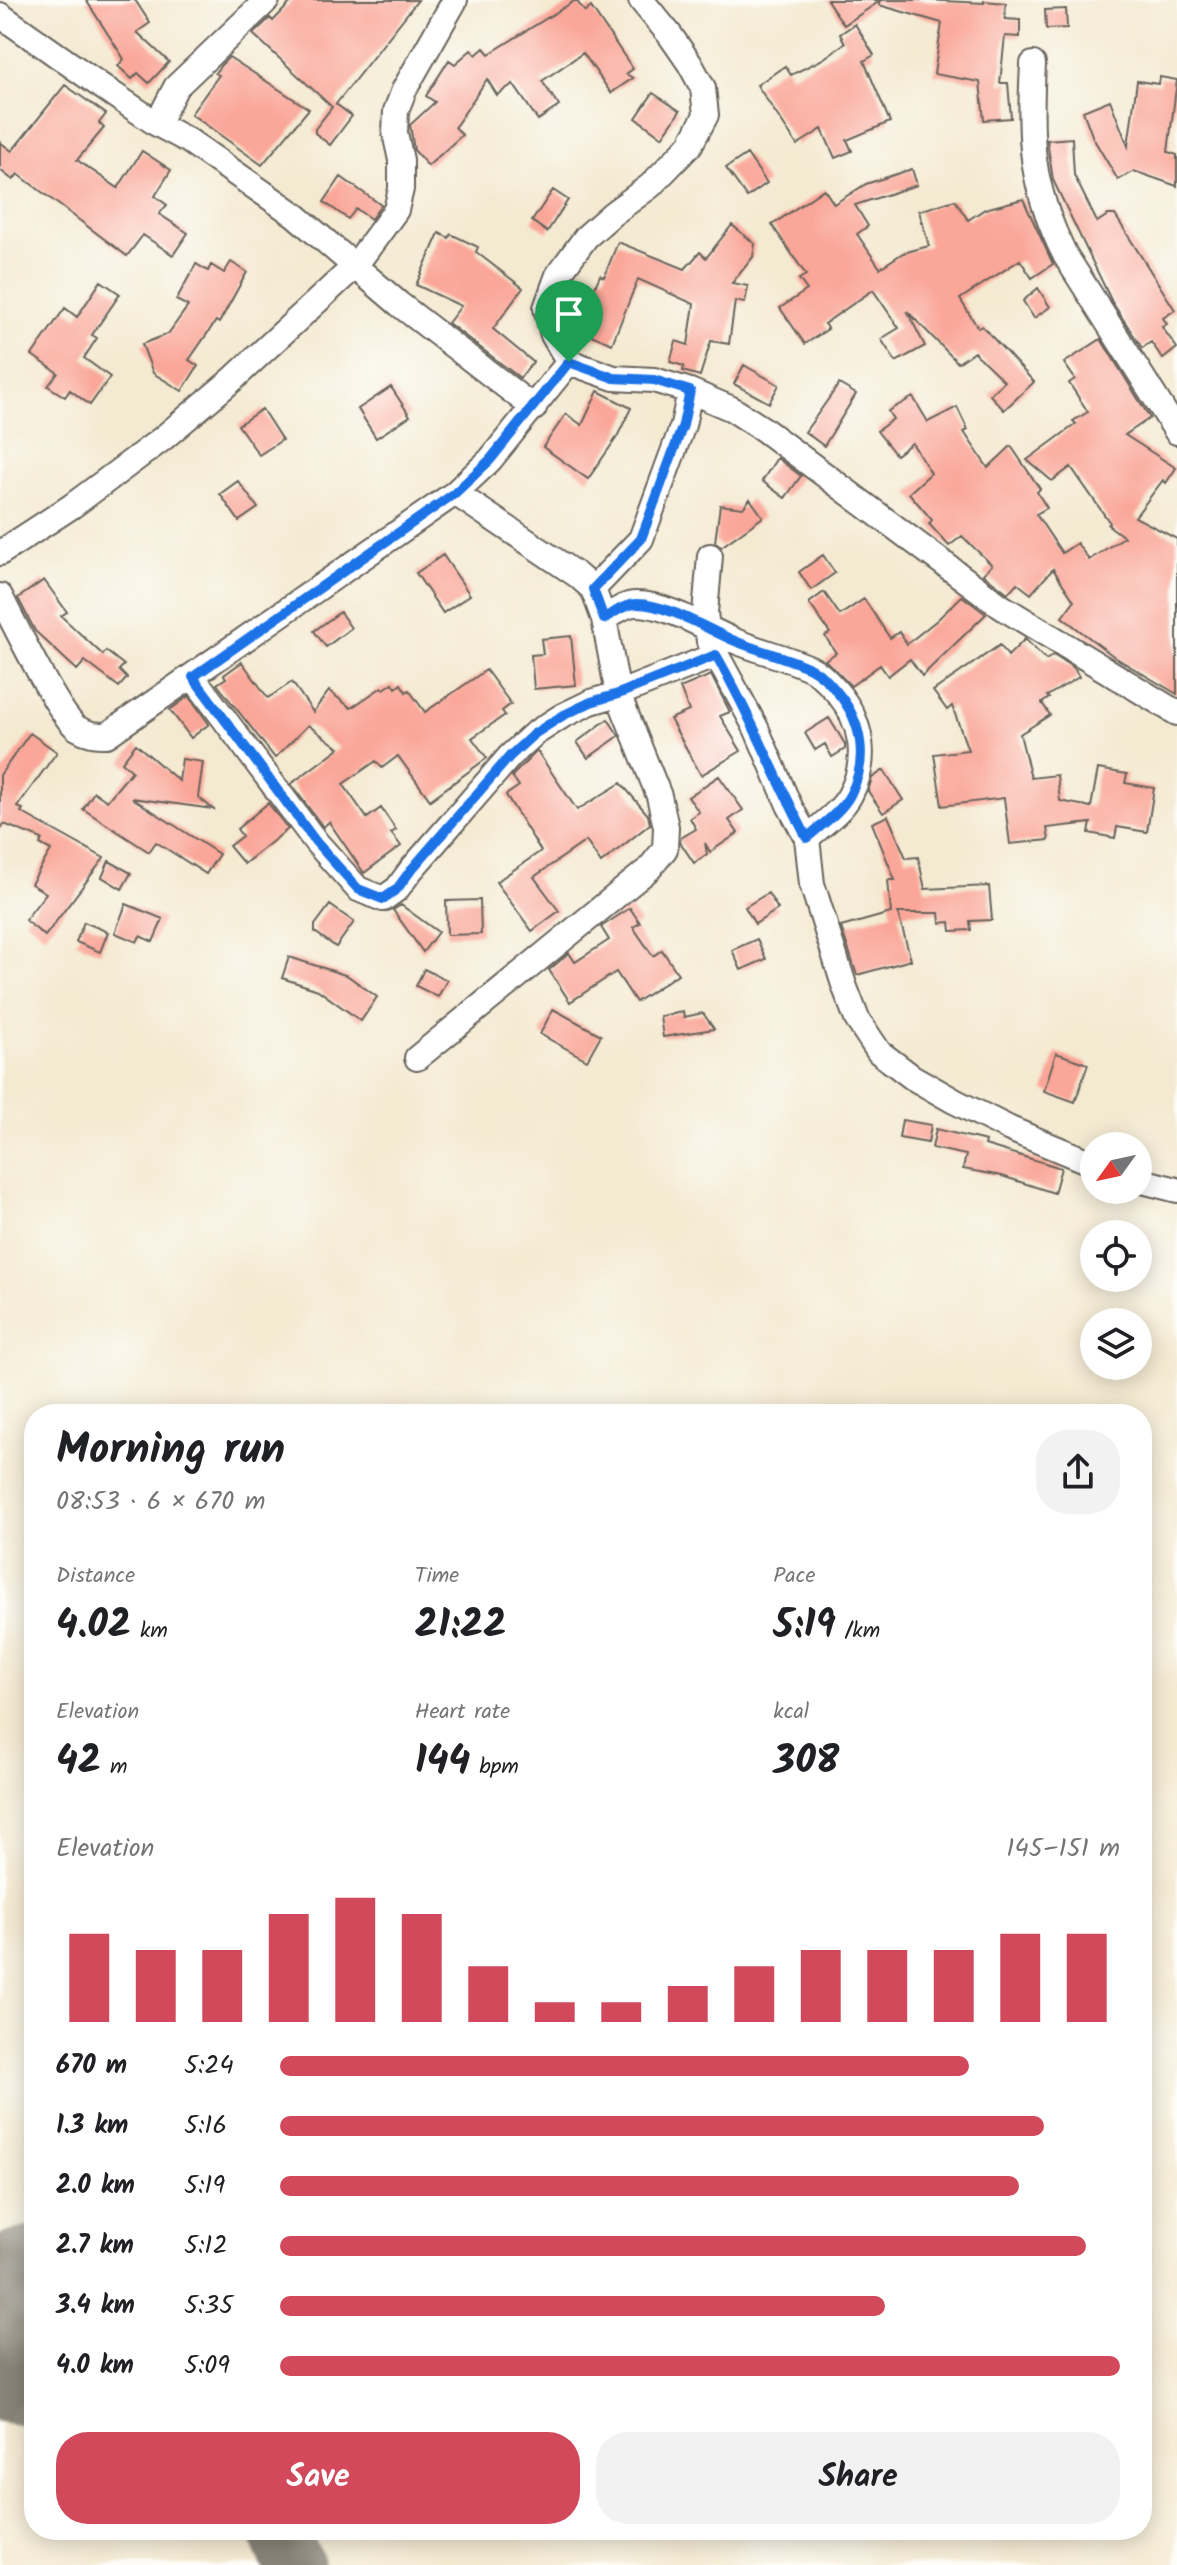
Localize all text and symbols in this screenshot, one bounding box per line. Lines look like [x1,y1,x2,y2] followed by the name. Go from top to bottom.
[535,280,603,362] pin
[547,292,591,336] icon: arrive
[1080,1132,1152,1204] north arrow
[1080,1132,1152,1380] map controls
[1080,1220,1152,1292] button: locate
[1080,1308,1152,1380] button: layers
[56,1416,285,1486] text: Morning run
[1036,1430,1120,1514] button: share
[56,1481,265,1523] text: 08:53 · 6 × 670 m
[56,1559,135,1594] text: Distance
[415,1559,459,1594] text: Time
[773,1559,815,1594] text: Pace
[56,1594,131,1658] text: 4.02
[415,1594,507,1658] text: 21:22
[773,1594,836,1658] text: 5:19
[131,1614,168,1649] text: km
[836,1614,880,1649] text: /km
[56,1695,139,1730] text: Elevation
[415,1695,510,1730] text: Heart rate
[773,1695,809,1730] text: kcal
[56,1730,101,1794] text: 42
[415,1730,470,1794] text: 144
[773,1730,839,1794] text: 308
[101,1750,127,1785] text: m
[470,1750,519,1785] text: bpm
[56,1828,154,1870] text: Elevation
[1006,1828,1120,1870] text: 145–151 m
[56,2045,127,2087] text: 670 m
[184,2045,234,2087] text: 5:24
[56,2105,128,2147] text: 1.3 km
[184,2105,227,2147] text: 5:16
[56,2165,135,2207] text: 2.0 km
[184,2165,225,2207] text: 5:19
[56,2225,134,2267] text: 2.7 km
[184,2225,228,2267] text: 5:12
[56,2285,135,2327] text: 3.4 km
[184,2285,233,2327] text: 5:35
[56,2345,134,2387] text: 4.0 km
[184,2345,230,2387] text: 5:09
[56,2432,580,2524] button: Save
[596,2432,1120,2524] button: Share

